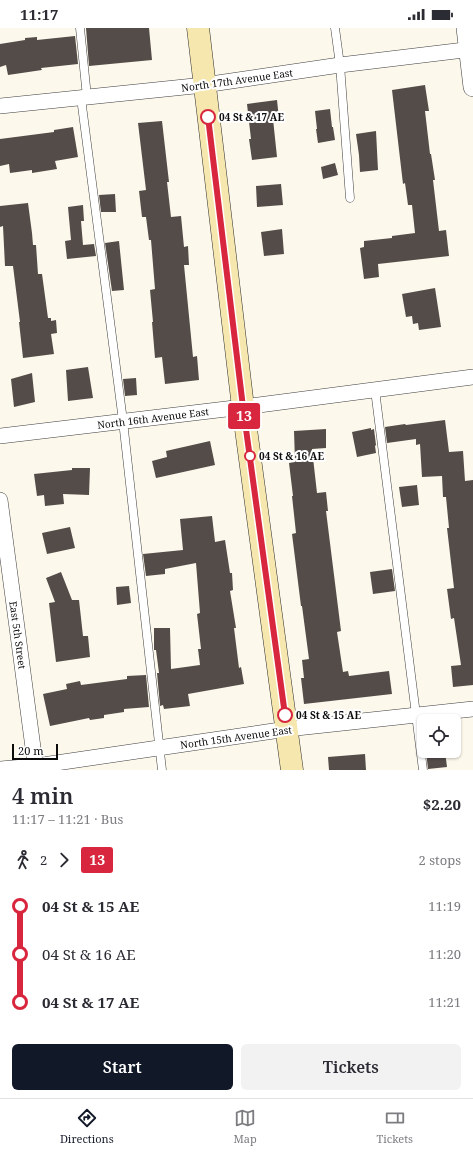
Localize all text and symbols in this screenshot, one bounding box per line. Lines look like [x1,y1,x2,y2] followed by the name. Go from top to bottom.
[20,4,58,24] text: 11:17
[180,65,294,95] street label: North 17th Avenue East
[200,109,216,125] marker: 04 St & 17 AE
[219,110,284,124] place label: 04 St & 17 AE
[226,403,262,429] line badge: 13
[96,404,210,432] street label: North 16th Avenue East
[236,406,252,425] text: 13
[259,449,324,463] place label: 04 St & 16 AE
[244,450,256,462] marker: 04 St & 16 AE
[6,600,30,670] street label: East 5th Street
[277,707,293,723] marker: 04 St & 15 AE
[296,708,361,722] place label: 04 St & 15 AE
[417,714,461,758] map controls
[417,714,461,758] button: locate
[179,722,293,752] street label: North 15th Avenue East
[12,742,58,761] scale bar
[18,743,44,758] text: 20 m
[12,780,73,810] text: 4 min
[423,794,461,814] text: $2.20
[12,810,123,828] text: 11:17 – 11:21 · Bus
[12,849,34,871] icon: walk
[53,849,75,871] icon: forward
[89,850,105,869] text: 13
[40,851,47,869] text: 2
[419,851,461,869] text: 2 stops
[42,896,139,916] text: 04 St & 15 AE
[428,897,461,915] text: 11:19
[42,944,136,964] text: 04 St & 16 AE
[428,945,461,963] text: 11:20
[42,992,139,1012] text: 04 St & 17 AE
[428,993,461,1011] text: 11:21
[12,1044,233,1090] button: Start
[241,1044,461,1090] button: Tickets
[60,1107,114,1146] tab: Directions
[233,1107,257,1146] tab: Map
[376,1107,413,1146] tab: Tickets

